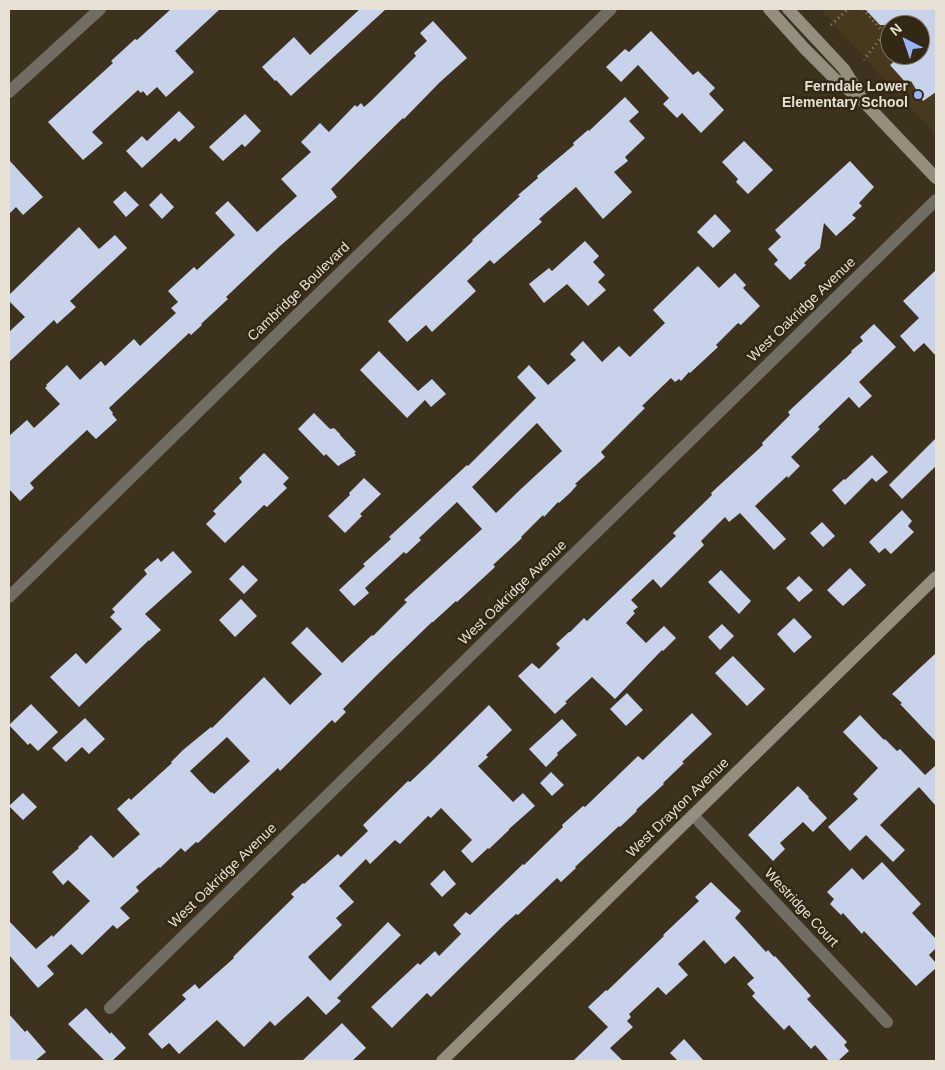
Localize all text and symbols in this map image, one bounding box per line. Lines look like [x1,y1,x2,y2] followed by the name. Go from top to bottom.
[880,15,930,65] north arrow
[887,20,905,39] text: N
[782,79,908,111] place label: Ferndale Lower Elementary School
[912,89,924,101] marker: Ferndale Lower Elementary School
[244,239,354,345] street label: Cambridge Boulevard
[745,254,859,366] street label: West Oakridge Avenue
[456,537,570,649] street label: West Oakridge Avenue
[623,755,733,861] street label: West Drayton Avenue
[166,820,280,932] street label: West Oakridge Avenue
[760,865,842,951] street label: Westridge Court

